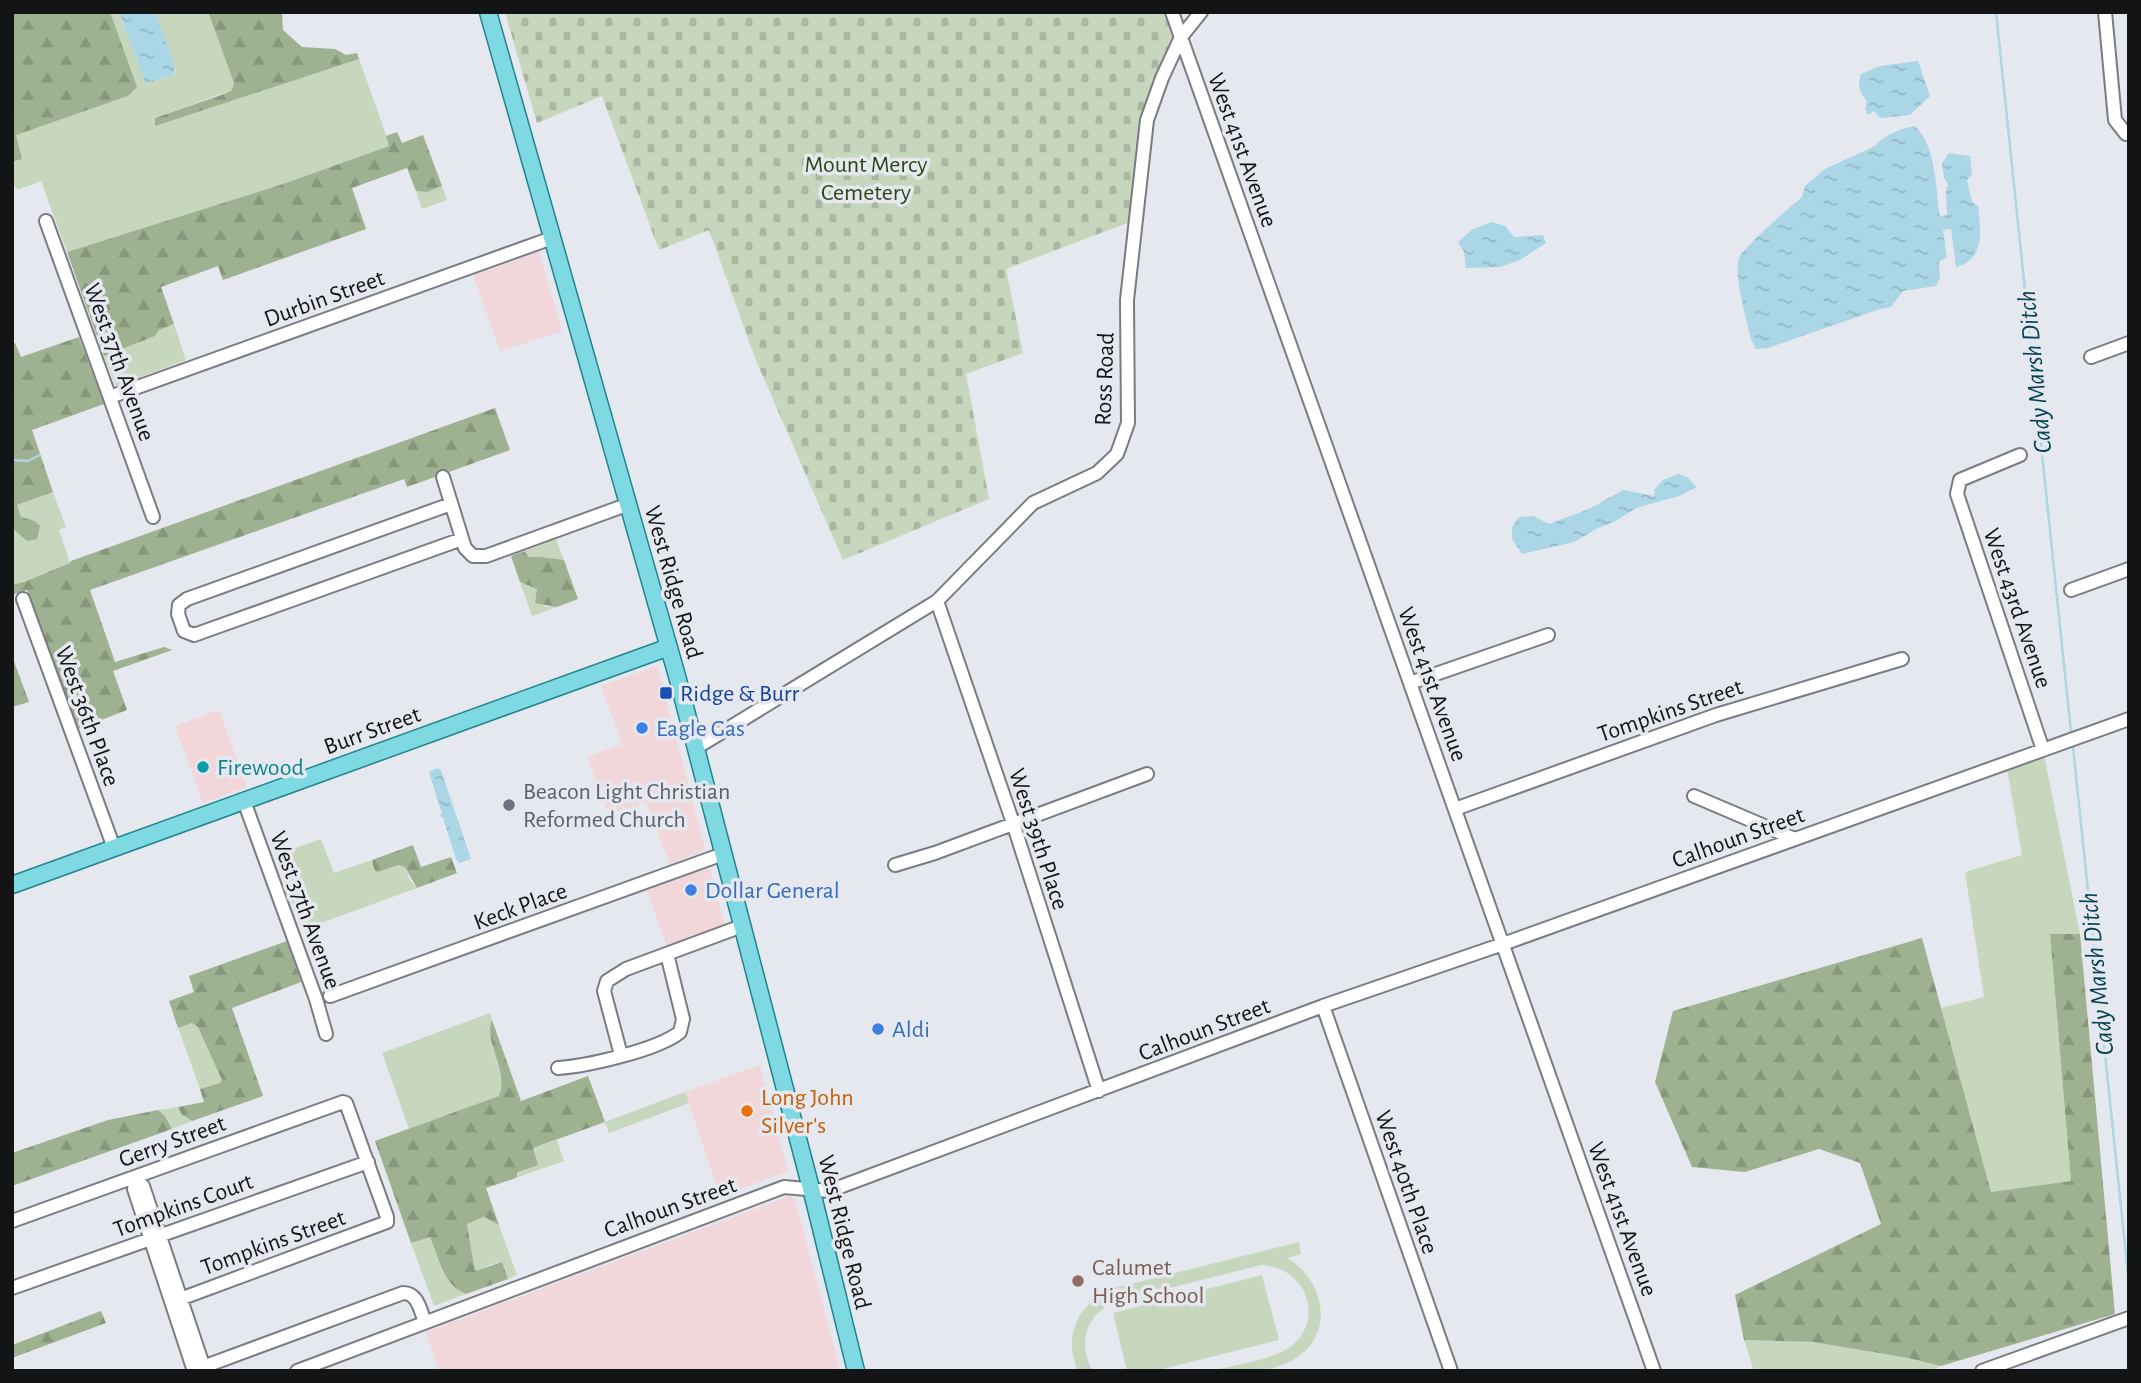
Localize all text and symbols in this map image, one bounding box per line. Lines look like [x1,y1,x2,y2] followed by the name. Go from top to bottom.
[1203,70,1281,231] street label: West 41st Avenue
[805,153,927,205] park label: Mount Mercy Cemetery
[261,266,388,332] street label: Durbin Street
[79,280,159,444] street label: West 37th Avenue
[2013,289,2056,455] water label: Cady Marsh Ditch
[1091,332,1119,426] street label: Ross Road
[640,503,706,662] street label: West Ridge Road
[1978,525,2056,691] street label: West 43rd Avenue
[1393,604,1471,765] street label: West 41st Avenue
[51,643,123,790] street label: West 36th Place
[1595,675,1746,747] street label: Tompkins Street
[680,682,800,706] place label: Ridge & Burr
[658,685,674,701] marker: Ridge & Burr
[321,702,424,759] street label: Burr Street
[656,717,745,741] place label: Eagle Gas
[634,720,650,736] marker: Eagle Gas
[217,756,304,780] place label: Firewood
[195,759,211,775] marker: Firewood
[1004,766,1072,913] street label: West 39th Place
[523,780,730,832] place label: Beacon Light Christian Reformed Church
[501,797,517,813] marker: Beacon Light Christian Reformed Church
[1669,803,1808,873] street label: Calhoun Street
[265,828,345,992] street label: West 37th Avenue
[470,879,570,935] street label: Keck Place
[705,879,840,903] place label: Dollar General
[683,882,699,898] marker: Dollar General
[2075,891,2118,1057] water label: Cady Marsh Ditch
[1135,994,1274,1066] street label: Calhoun Street
[892,1018,930,1042] place label: Aldi
[870,1021,886,1037] marker: Aldi
[761,1086,854,1138] place label: Long John Silver's
[739,1103,755,1119] marker: Long John Silver's
[1370,1107,1442,1257] street label: West 40th Place
[116,1111,229,1172] street label: Gerry Street
[1583,1139,1661,1300] street label: West 41st Avenue
[813,1153,875,1312] street label: West Ridge Road
[110,1170,257,1242] street label: Tompkins Court
[601,1173,740,1243] street label: Calhoun Street
[198,1206,349,1280] street label: Tompkins Street
[1092,1256,1204,1308] place label: Calumet High School
[1070,1273,1086,1289] marker: Calumet High School

